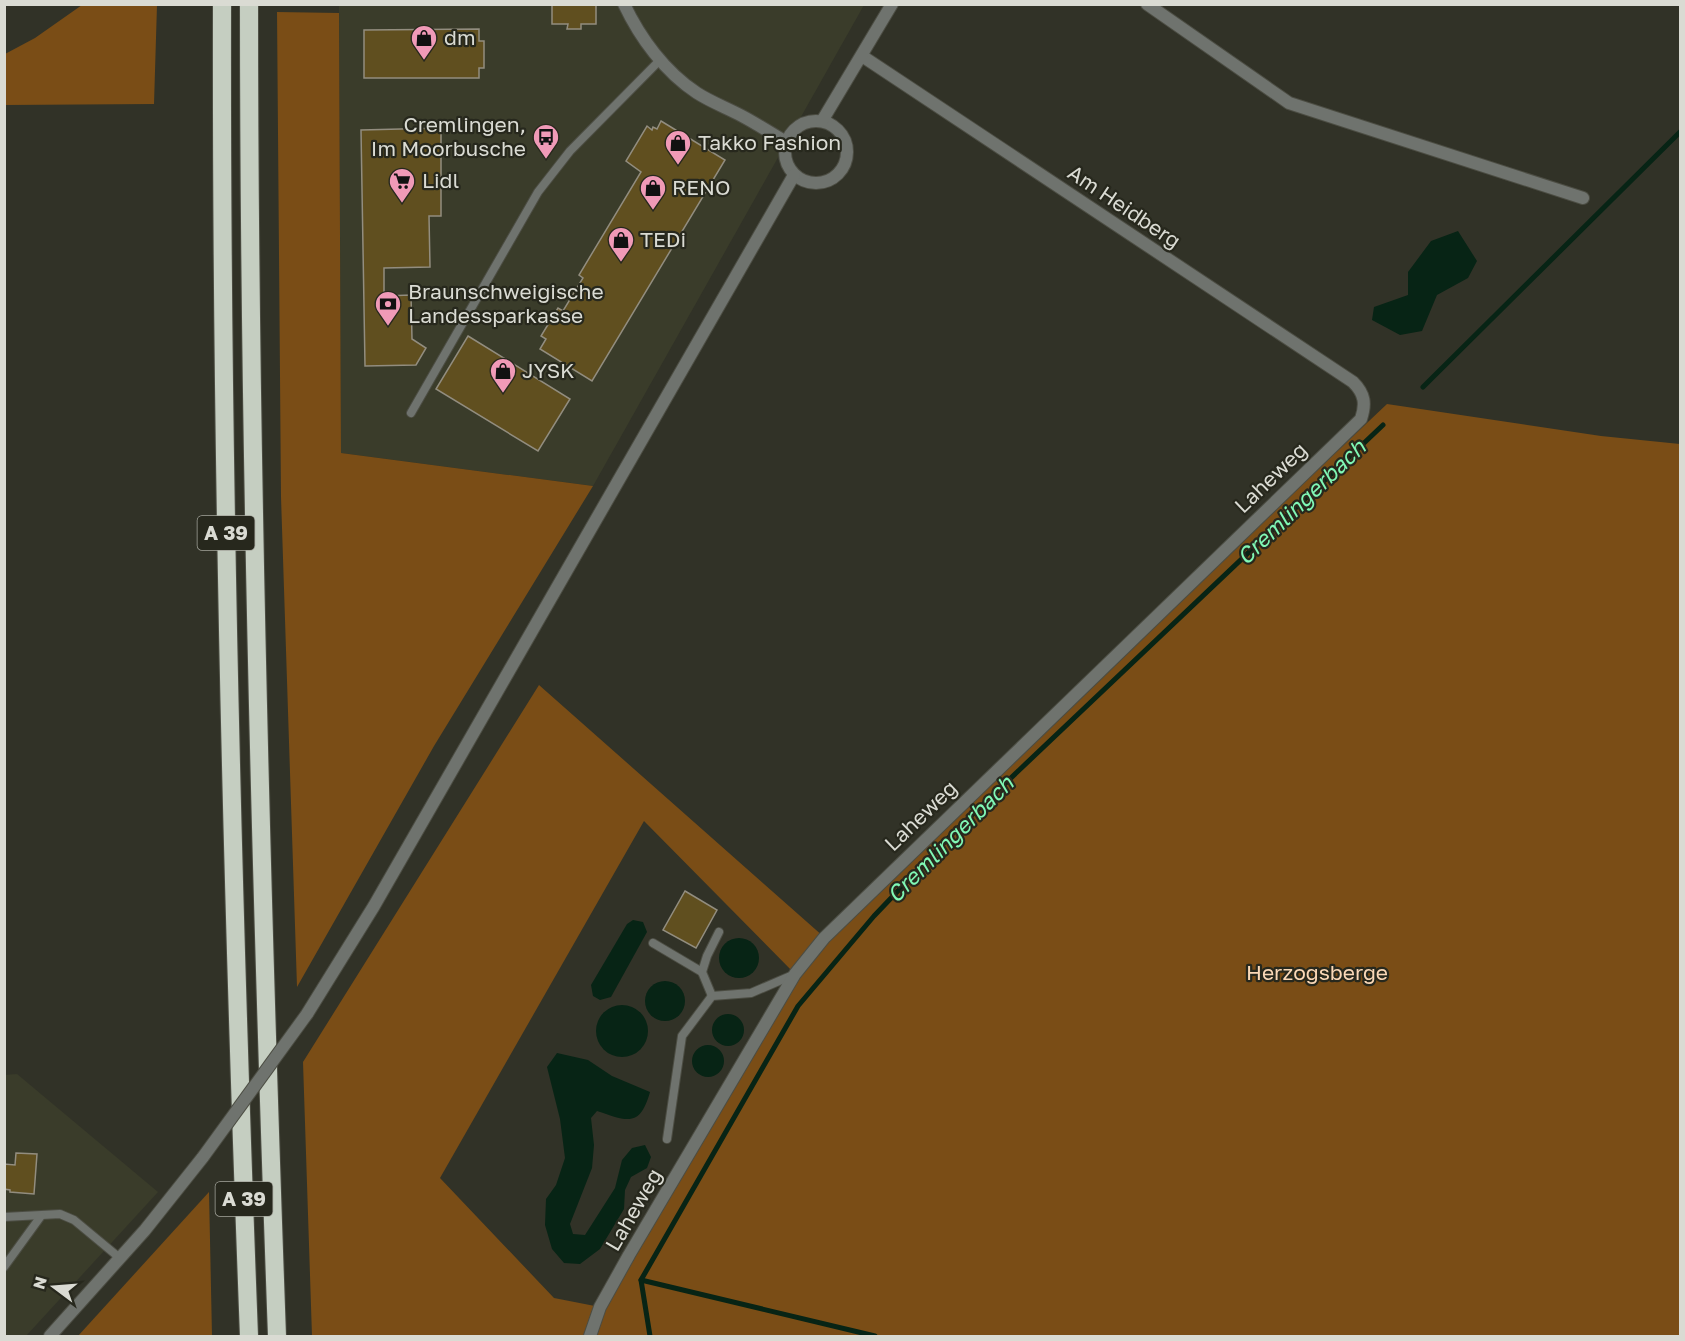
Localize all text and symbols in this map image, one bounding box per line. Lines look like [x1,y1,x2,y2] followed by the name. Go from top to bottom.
[409,23,439,61] shop icon: dm
[444,24,476,50] place label: dm
[371,111,526,161] place label: Cremlingen, Im Moorbusche
[531,122,561,160] bus stop icon: Cremlingen, Im Moorbusche
[663,128,693,166] shop icon: Takko Fashion
[698,129,841,155] place label: Takko Fashion
[1063,159,1186,253] street label: Am Heidberg
[387,166,417,204] supermarket icon: Lidl
[422,167,459,193] place label: Lidl
[638,173,668,211] shop icon: RENO
[672,174,731,200] place label: RENO
[606,225,636,263] shop icon: TEDi
[640,226,686,252] place label: TEDi
[408,278,604,328] place label: Braunschweigische Landessparkasse
[373,289,403,327] bank icon: Braunschweigische Landessparkasse
[488,356,518,394] shop icon: JYSK
[522,357,575,383] place label: JYSK
[1231,432,1372,570] water label: Cremlingerbach
[1229,436,1312,518] street label: Laheweg
[198,516,254,550] road number: A 39
[881,769,1020,908] water label: Cremlingerbach
[879,774,962,856] street label: Laheweg
[1246,959,1388,985] park label: Herzogsberge
[599,1164,667,1255] street label: Laheweg
[216,1182,272,1216] road number: A 39
[24,1257,84,1317] north arrow
[28,1274,51,1291] text: N

